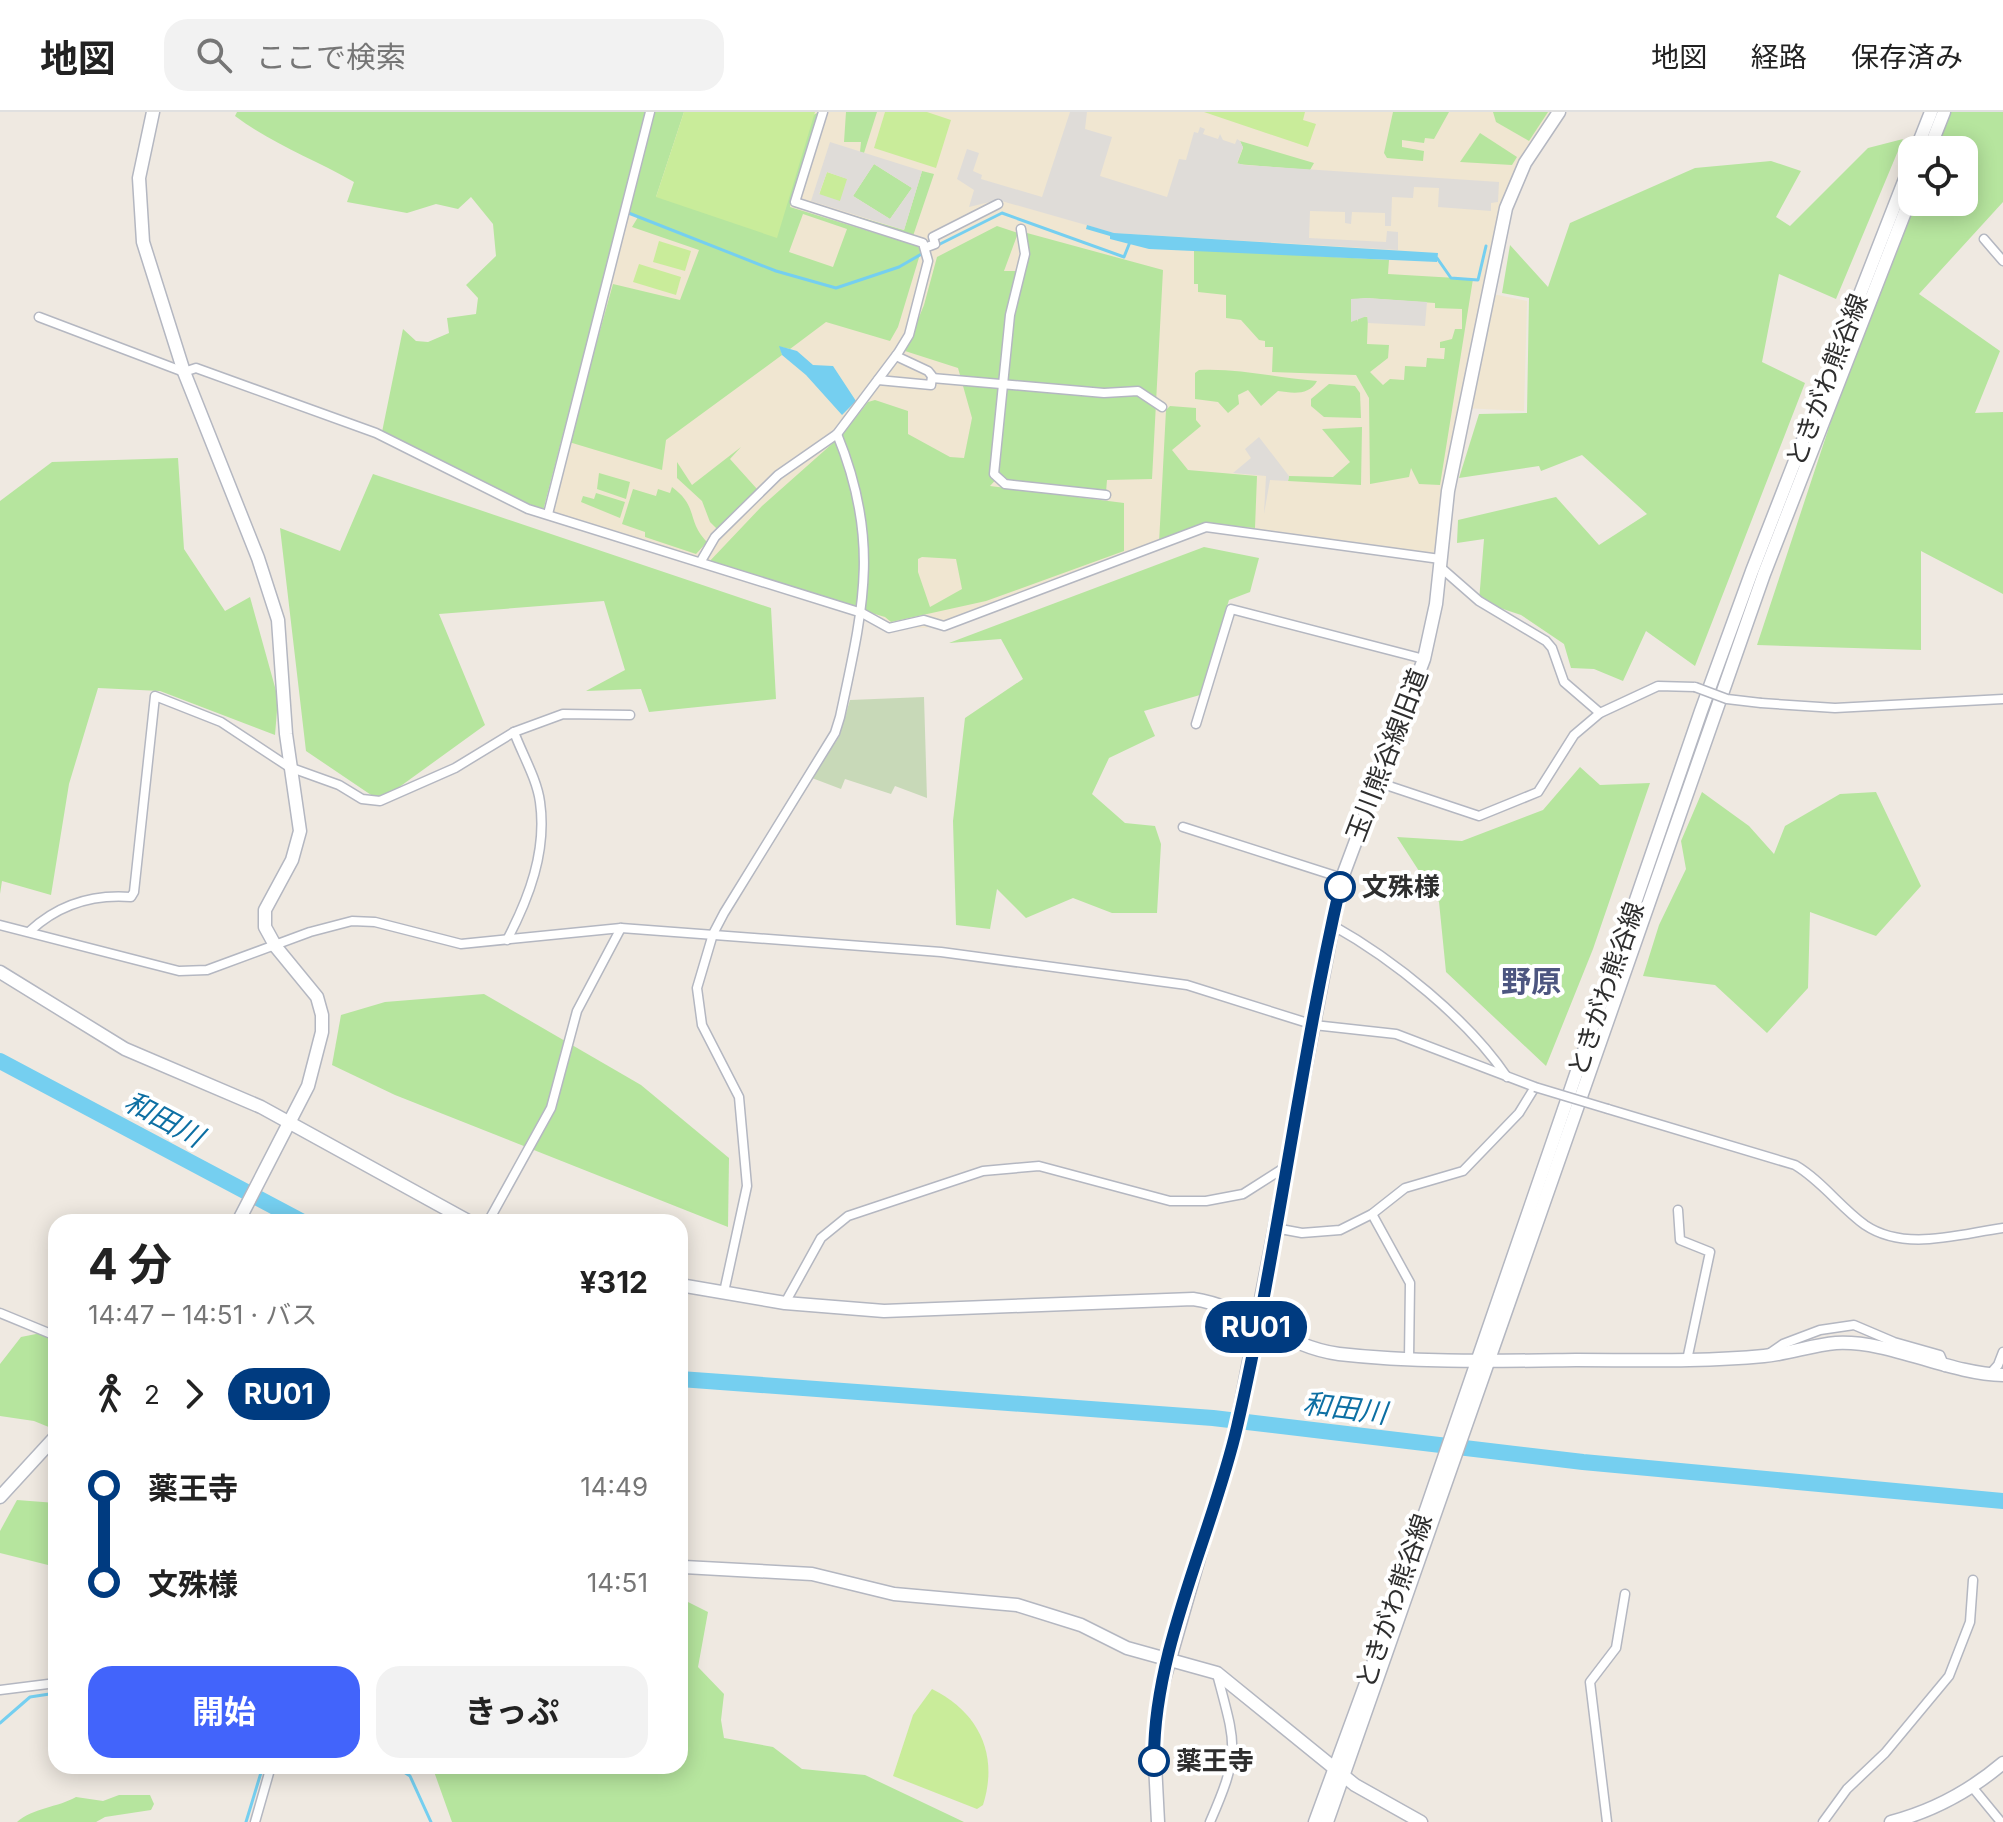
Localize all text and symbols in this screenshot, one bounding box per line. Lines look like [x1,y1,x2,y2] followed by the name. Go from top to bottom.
[164,19,724,91] search box
[192,33,236,77] icon: search
[40,35,116,81] text: 地図
[256,39,406,75] text: ここで検索
[1651,40,1707,74] text: 地図
[1751,40,1807,74] text: 経路
[1851,40,1963,74] text: 保存済み
[1898,136,1978,216] map controls
[1898,136,1978,216] button: locate
[1779,289,1874,470] street label: ときがわ熊谷線
[1339,664,1434,845] street label: 玉川熊谷線旧道
[1362,871,1440,902] place label: 文殊様
[1325,872,1355,902] marker: 文殊様
[1561,898,1650,1080] street label: ときがわ熊谷線
[1501,963,1561,999] district label: 野原
[119,1084,212,1155] water label: 和田川
[88,1237,172,1291] text: 4 分
[580,1264,648,1300] text: ¥312
[88,1299,317,1330] text: 14:47 – 14:51 · バス
[1200,1301,1312,1353] line badge: RU01
[1221,1310,1291,1344] text: RU01
[88,1372,132,1416] icon: walk
[172,1372,216,1416] icon: forward
[244,1377,314,1411] text: RU01
[144,1379,160,1410] text: 2
[1301,1386,1392,1430] water label: 和田川
[148,1470,238,1506] text: 薬王寺
[580,1471,648,1502] text: 14:49
[1349,1510,1438,1692] street label: ときがわ熊谷線
[148,1566,238,1602] text: 文殊様
[587,1567,648,1598] text: 14:51
[88,1666,360,1758] button: 開始
[376,1666,648,1758] button: きっぷ
[1176,1745,1254,1776] place label: 薬王寺
[1139,1746,1169,1776] marker: 薬王寺

